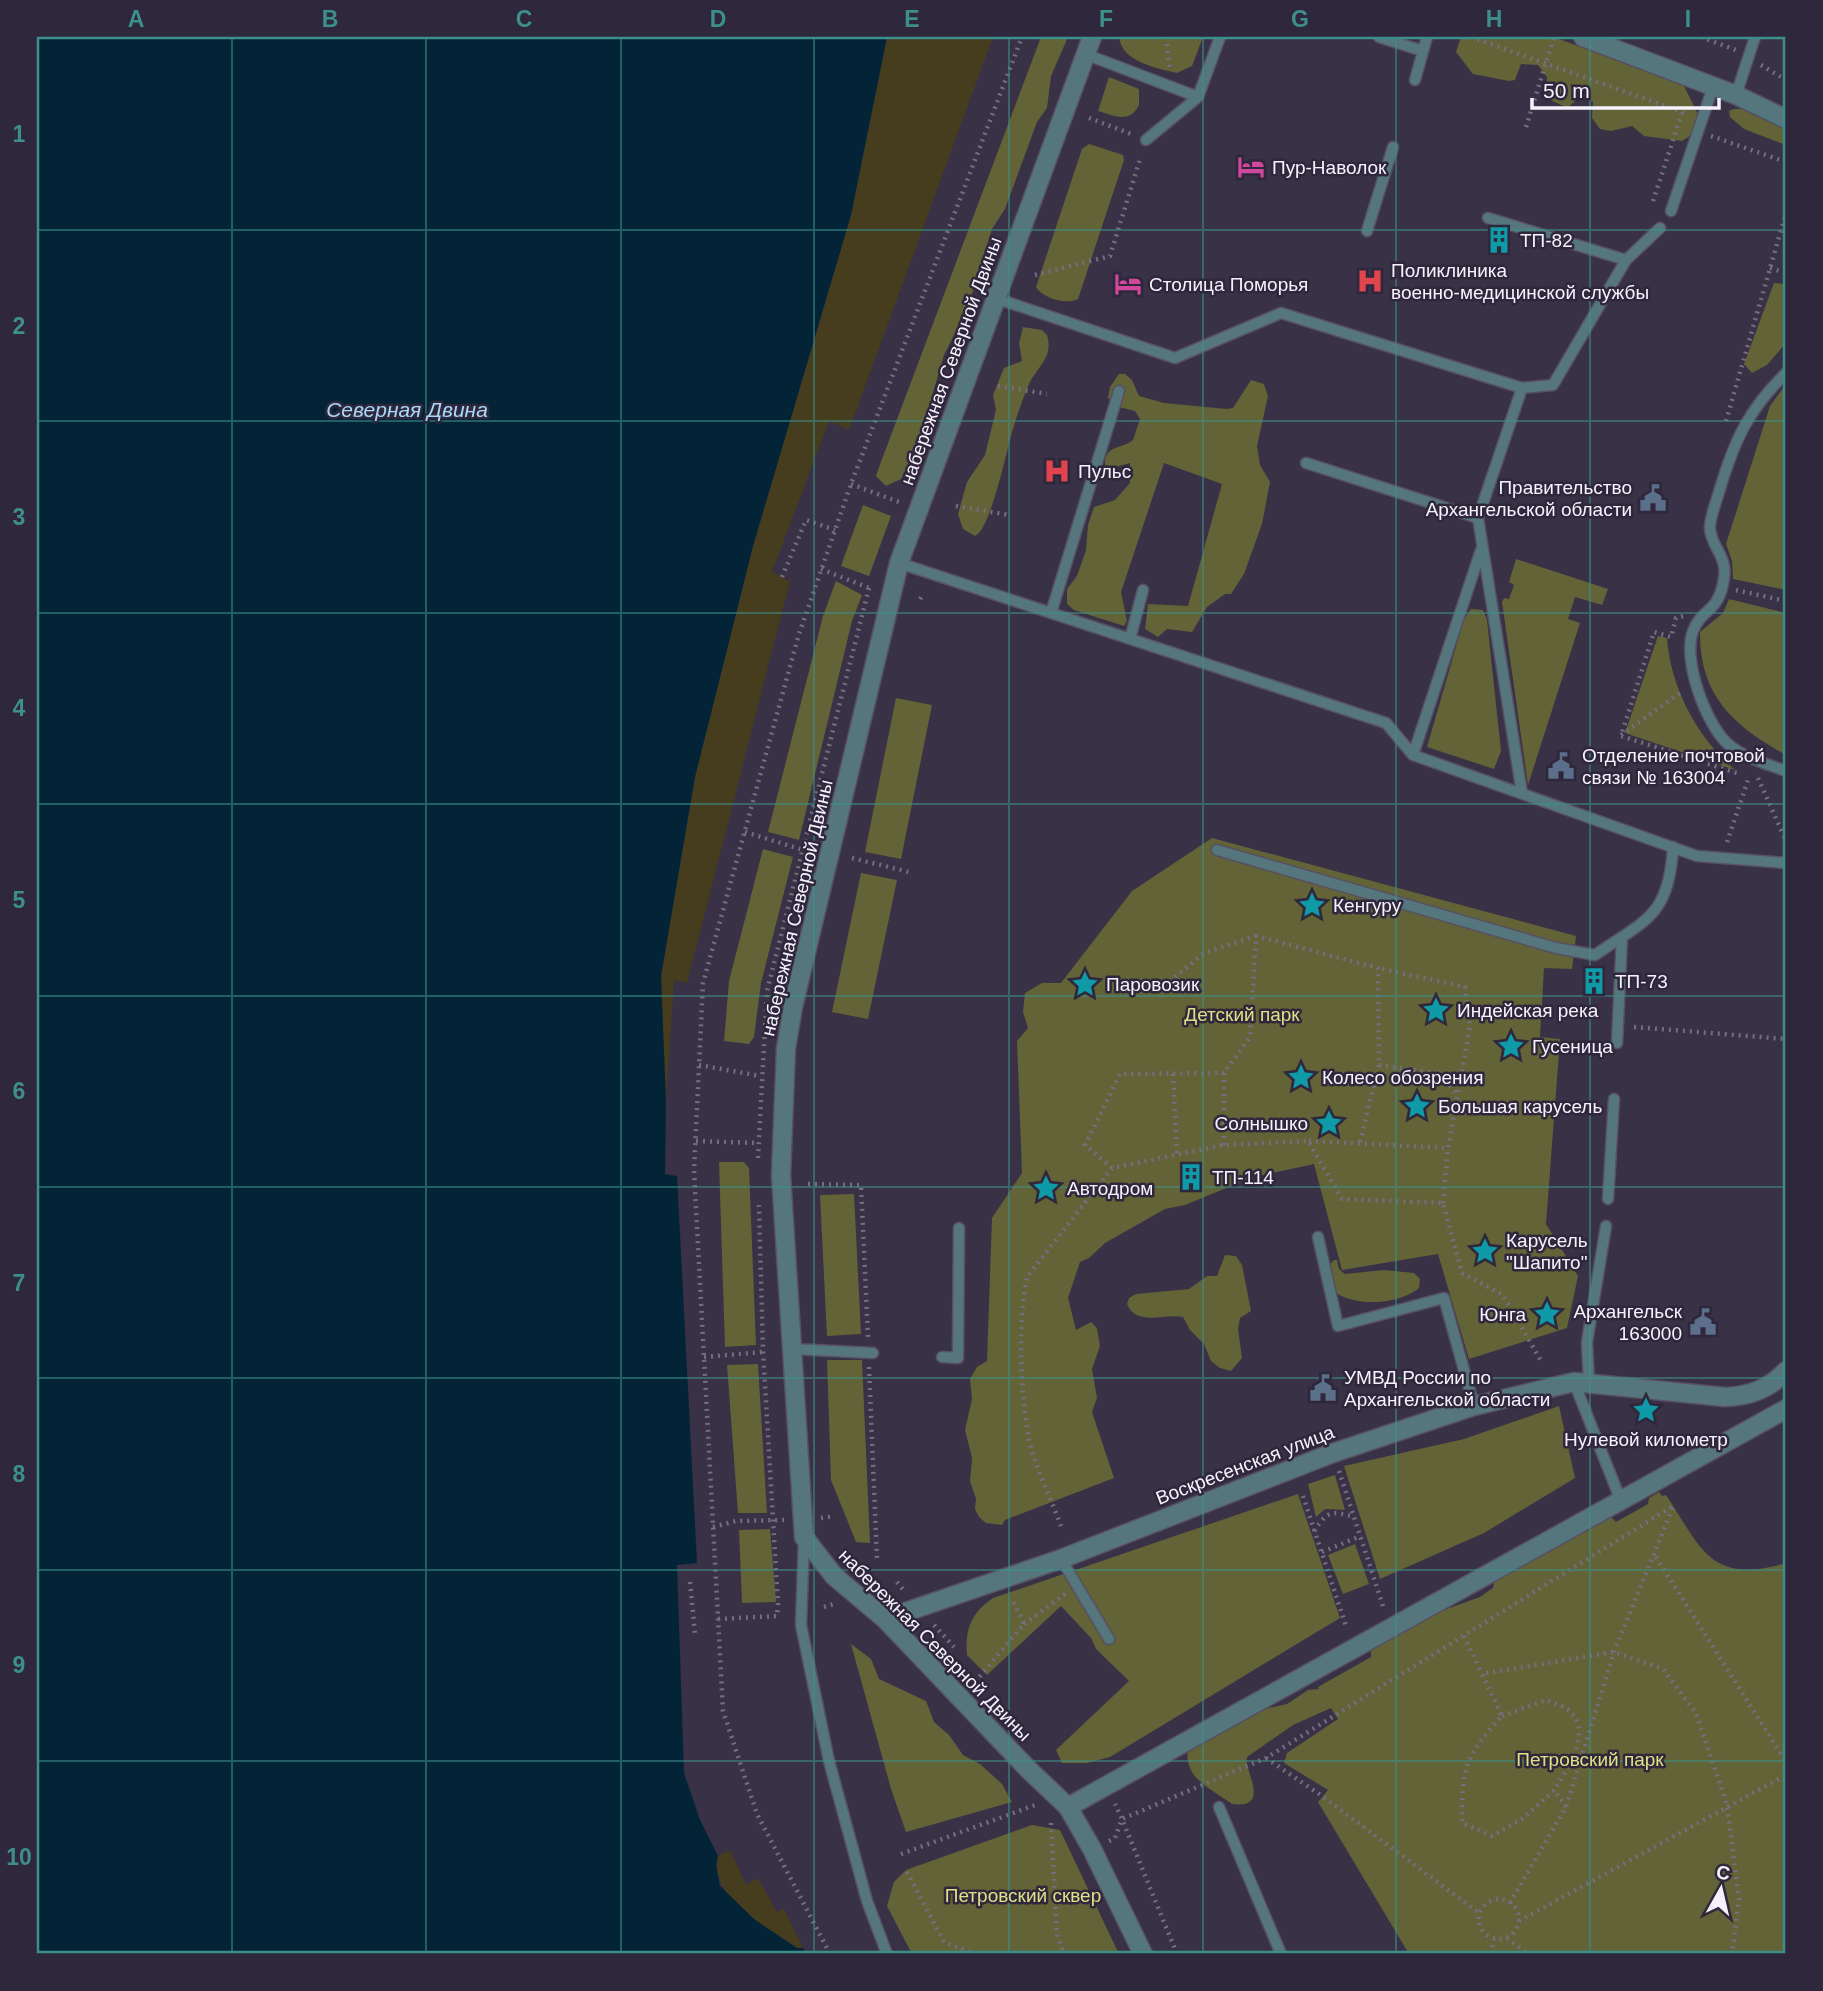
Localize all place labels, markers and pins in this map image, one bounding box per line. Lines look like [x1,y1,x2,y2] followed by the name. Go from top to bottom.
[1236,152,1266,182] hotel icon: Пур-Наволок
[1272,157,1387,178] place label: Пур-Наволок
[1484,225,1514,255] building icon: ТП-82
[1520,230,1573,251] place label: ТП-82
[1391,260,1649,303] place label: Поликлиника военно-медицинской службы
[1355,266,1385,296] hospital icon: Поликлиника военно-медицинской службы
[1113,269,1143,299] hotel icon: Столица Поморья
[1149,274,1308,295] place label: Столица Поморья
[1042,456,1072,486] hospital icon: Пульс
[1078,461,1131,482] place label: Пульс
[1426,477,1632,520] place label: Правительство Архангельской области
[1638,483,1668,513] public building icon: Правительство Архангельской области
[1582,745,1765,788] place label: Отделение почтовой связи № 163004
[1546,751,1576,781] public building icon: Отделение почтовой связи № 163004
[1297,890,1327,920] place icon: Кенгуру
[1333,895,1402,916] place label: Кенгуру
[1579,966,1609,996] building icon: ТП-73
[1070,969,1100,999] place icon: Паровозик
[1615,971,1668,992] place label: ТП-73
[1106,974,1200,995] place label: Паровозик
[1421,995,1451,1025] place icon: Индейская река
[1457,1000,1599,1021] place label: Индейская река
[1496,1031,1526,1061] place icon: Гусеница
[1532,1036,1613,1057] place label: Гусеница
[1286,1062,1316,1092] place icon: Колесо обозрения
[1322,1067,1483,1088] place label: Колесо обозрения
[1402,1091,1432,1121] place icon: Большая карусель
[1438,1096,1602,1117] place label: Большая карусель
[1314,1108,1344,1138] place icon: Солнышко
[1215,1113,1308,1134] place label: Солнышко
[1176,1162,1206,1192] building icon: ТП-114
[1212,1167,1274,1188] place label: ТП-114
[1031,1173,1061,1203] place icon: Автодром
[1067,1178,1153,1199] place label: Автодром
[1506,1230,1588,1273] place label: Карусель "Шапито"
[1470,1236,1500,1266] place icon: Карусель "Шапито"
[1532,1299,1562,1329] place icon: Юнга
[1573,1301,1683,1344] place label: Архангельск 163000
[1479,1304,1526,1325] place label: Юнга
[1688,1307,1718,1337] public building icon: Архангельск 163000
[1344,1367,1550,1410] place label: УМВД России по Архангельской области
[1308,1373,1338,1403] public building icon: УМВД России по Архангельской области
[1631,1395,1661,1425] place icon: Нулевой километр
[1564,1429,1728,1450] place label: Нулевой километр

